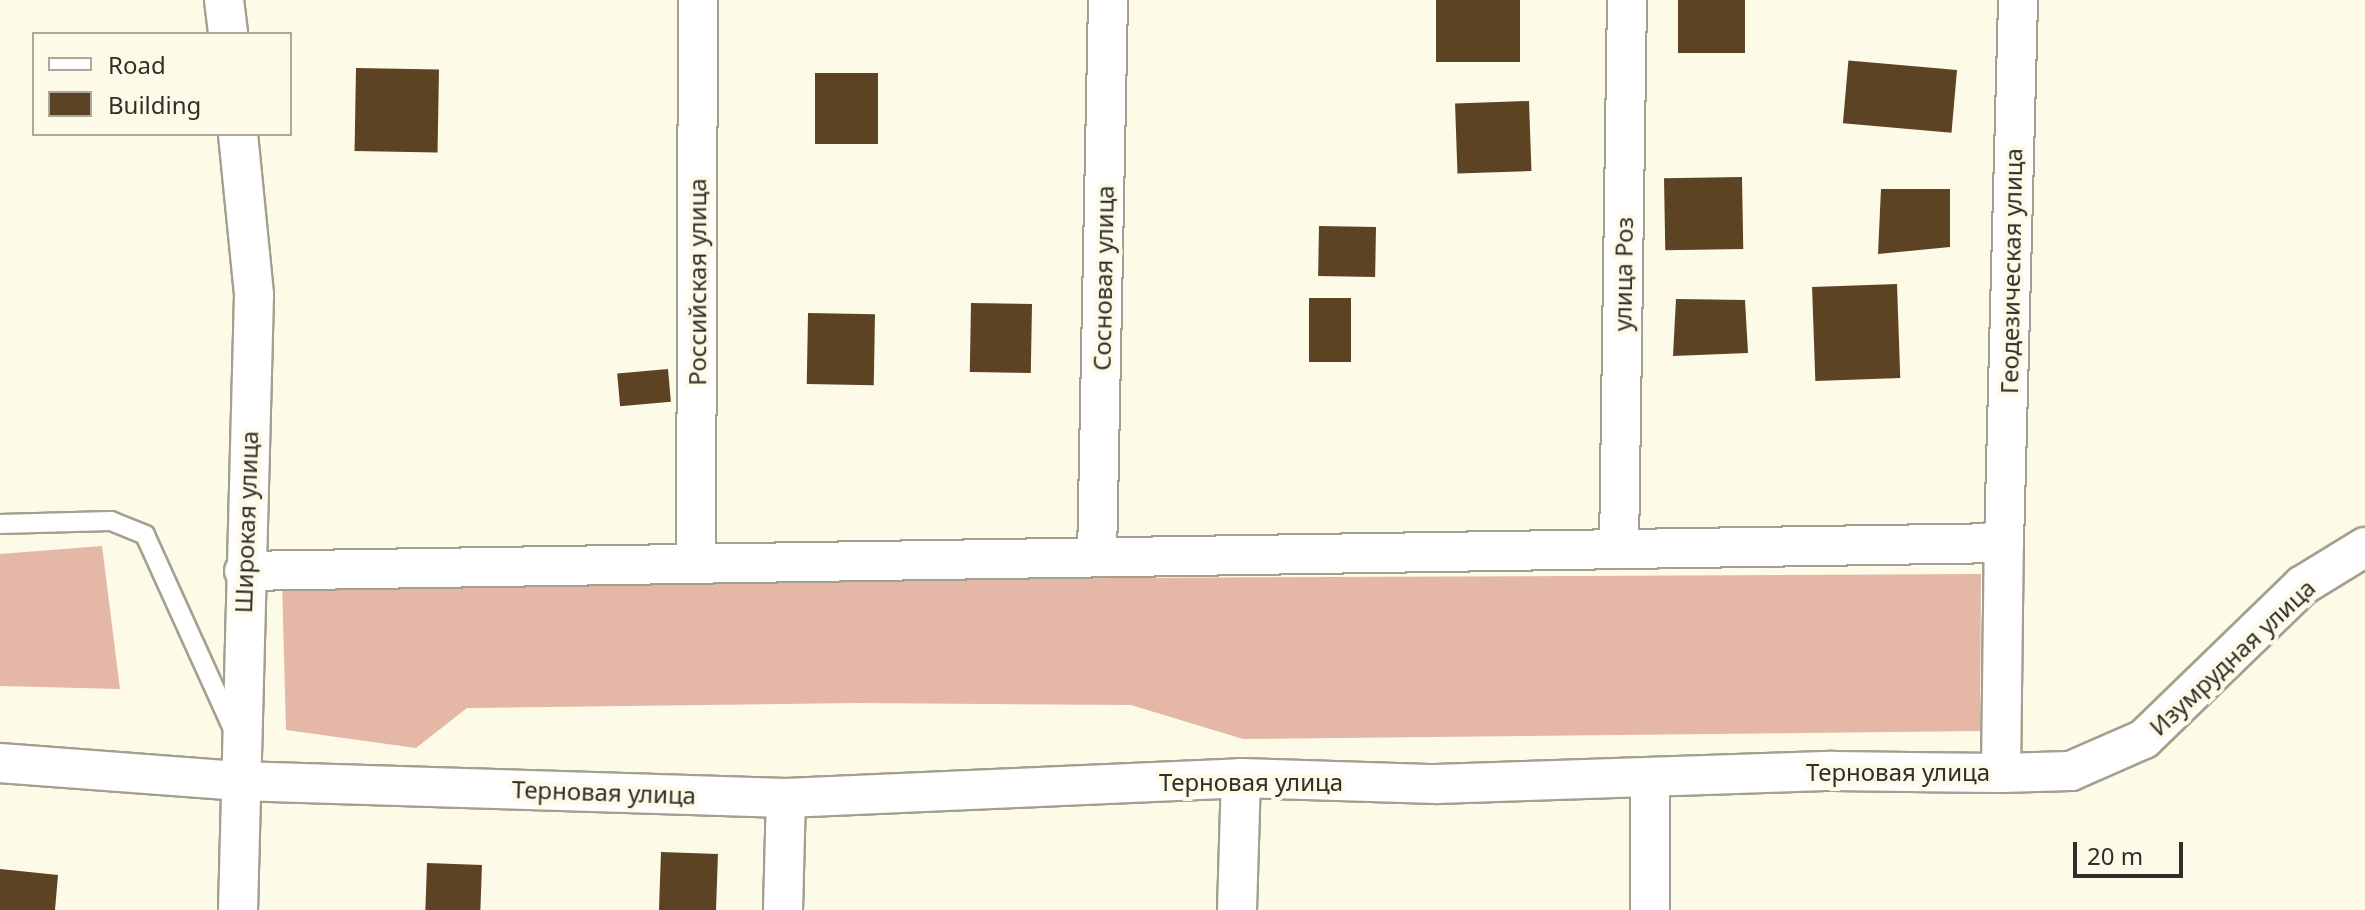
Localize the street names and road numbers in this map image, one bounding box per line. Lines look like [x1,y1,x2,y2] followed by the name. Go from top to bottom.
[1994,148,2028,394] street label: Геодезическая улица
[683,178,711,386] street label: Российская улица
[1087,185,1119,371] street label: Сосновая улица
[1608,216,1638,332] street label: улица Роз
[228,430,264,614] street label: Широкая улица
[2143,573,2321,741] street label: Изумрудная улица
[1806,758,1990,786] street label: Терновая улица
[1159,768,1343,796] street label: Терновая улица
[511,774,697,810] street label: Терновая улица

